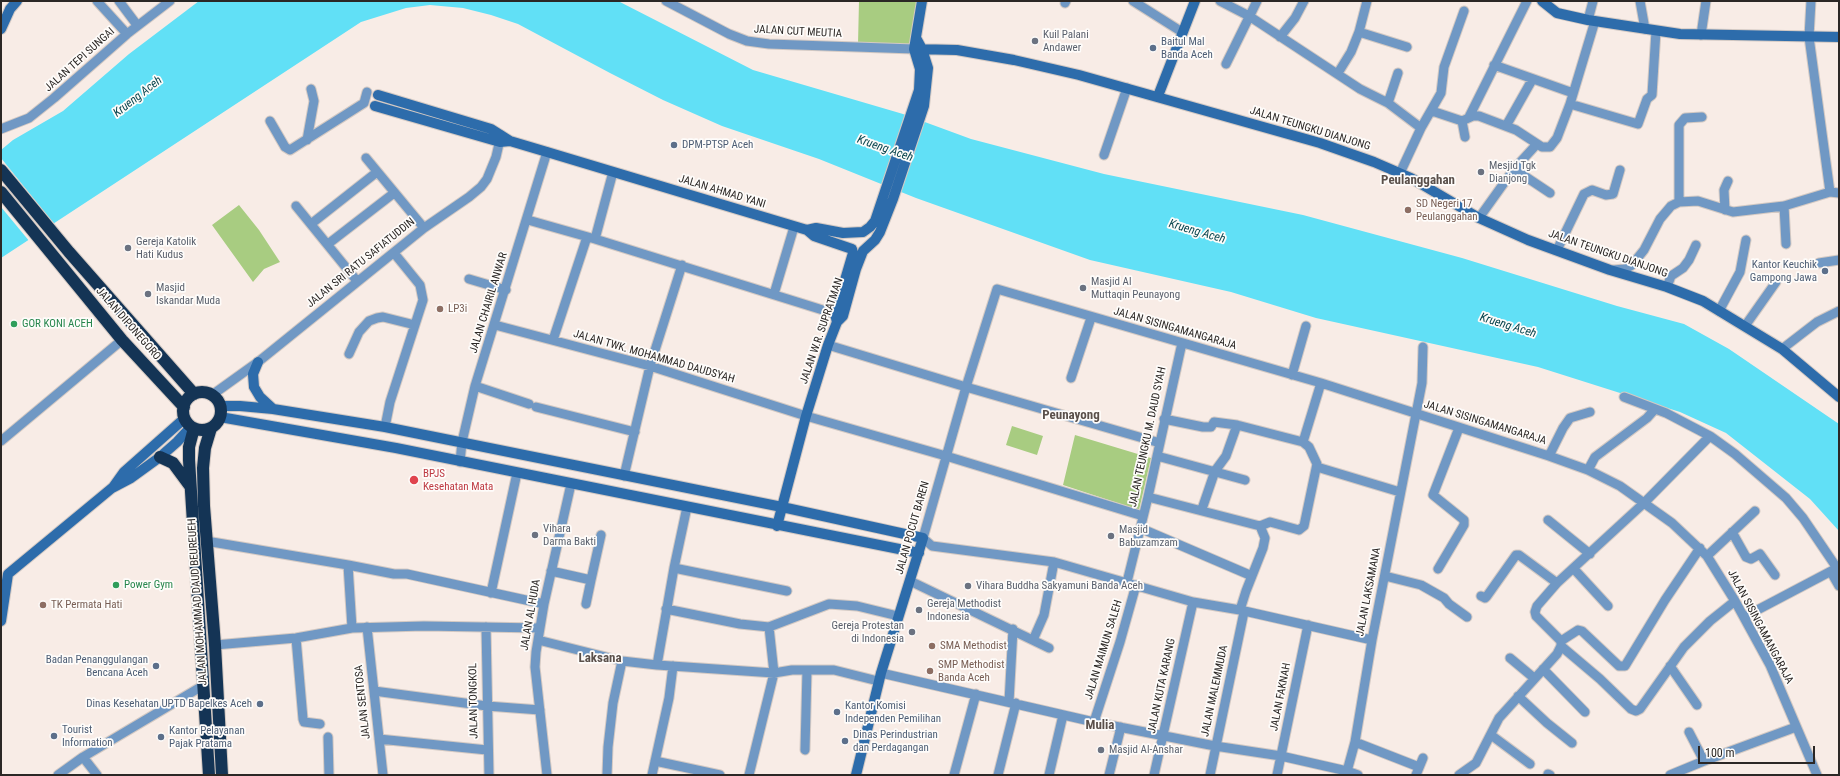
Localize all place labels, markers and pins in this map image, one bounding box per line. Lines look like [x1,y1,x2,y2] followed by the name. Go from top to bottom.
[1043,28,1089,54] place label: Kuil Palani Andawer
[1161,35,1213,61] place label: Baitul Mal Banda Aceh
[1030,36,1040,46] marker: Kuil Palani Andawer
[1148,43,1158,53] marker: Baitul Mal Banda Aceh
[682,138,753,152] place label: DPM-PTSP Aceh
[669,140,679,150] marker: DPM-PTSP Aceh
[1489,159,1536,185] place label: Mesjid Tgk Dianjong
[1476,167,1486,177] marker: Mesjid Tgk Dianjong
[1416,197,1478,223] place label: SD Negeri 17 Peulanggahan
[1403,205,1413,215] marker: SD Negeri 17 Peulanggahan
[136,235,196,261] place label: Gereja Katolik Hati Kudus
[123,243,133,253] marker: Gereja Katolik Hati Kudus
[1750,258,1817,284] place label: Kantor Keuchik Gampong Jawa
[1820,266,1830,276] marker: Kantor Keuchik Gampong Jawa
[1091,275,1180,301] place label: Masjid Al Muttaqin Peunayong
[156,281,220,307] place label: Masjid Iskandar Muda
[1078,283,1088,293] marker: Masjid Al Muttaqin Peunayong
[143,289,153,299] marker: Masjid Iskandar Muda
[448,302,467,316] place label: LP3i
[435,304,445,314] marker: LP3i
[22,317,93,331] place label: GOR KONI ACEH
[9,319,19,329] marker: GOR KONI ACEH
[423,467,493,493] place label: BPJS Kesehatan Mata
[408,474,420,486] marker: BPJS Kesehatan Mata
[543,522,596,548] place label: Vihara Darma Bakti
[1119,523,1178,549] place label: Masjid Babuzamzam
[530,530,540,540] marker: Vihara Darma Bakti
[1106,531,1116,541] marker: Masjid Babuzamzam
[124,578,173,592] place label: Power Gym
[976,579,1143,593] place label: Vihara Buddha Sakyamuni Banda Aceh
[111,580,121,590] marker: Power Gym
[963,581,973,591] marker: Vihara Buddha Sakyamuni Banda Aceh
[927,597,1001,623] place label: Gereja Methodist Indonesia
[51,598,122,612] place label: TK Permata Hati
[38,600,48,610] marker: TK Permata Hati
[914,605,924,615] marker: Gereja Methodist Indonesia
[832,619,904,645] place label: Gereja Protestan di Indonesia
[907,627,917,637] marker: Gereja Protestan di Indonesia
[940,639,1007,653] place label: SMA Methodist
[927,641,937,651] marker: SMA Methodist
[46,653,148,679] place label: Badan Penanggulangan Bencana Aceh
[938,658,1004,684] place label: SMP Methodist Banda Aceh
[151,661,161,671] marker: Badan Penanggulangan Bencana Aceh
[925,666,935,676] marker: SMP Methodist Banda Aceh
[86,697,252,711] place label: Dinas Kesehatan UPTD Bapelkes Aceh
[255,699,265,709] marker: Dinas Kesehatan UPTD Bapelkes Aceh
[845,699,941,725] place label: Kantor Komisi Independen Pemilihan
[832,707,842,717] marker: Kantor Komisi Independen Pemilihan
[62,723,113,749] place label: Tourist Information
[169,724,245,750] place label: Kantor Pelayanan Pajak Pratama
[853,728,938,754] place label: Dinas Perindustrian dan Perdagangan
[49,731,59,741] marker: Tourist Information
[156,732,166,742] marker: Kantor Pelayanan Pajak Pratama
[840,736,850,746] marker: Dinas Perindustrian dan Perdagangan
[1109,743,1183,757] place label: Masjid Al-Anshar
[1096,745,1106,755] marker: Masjid Al-Anshar

